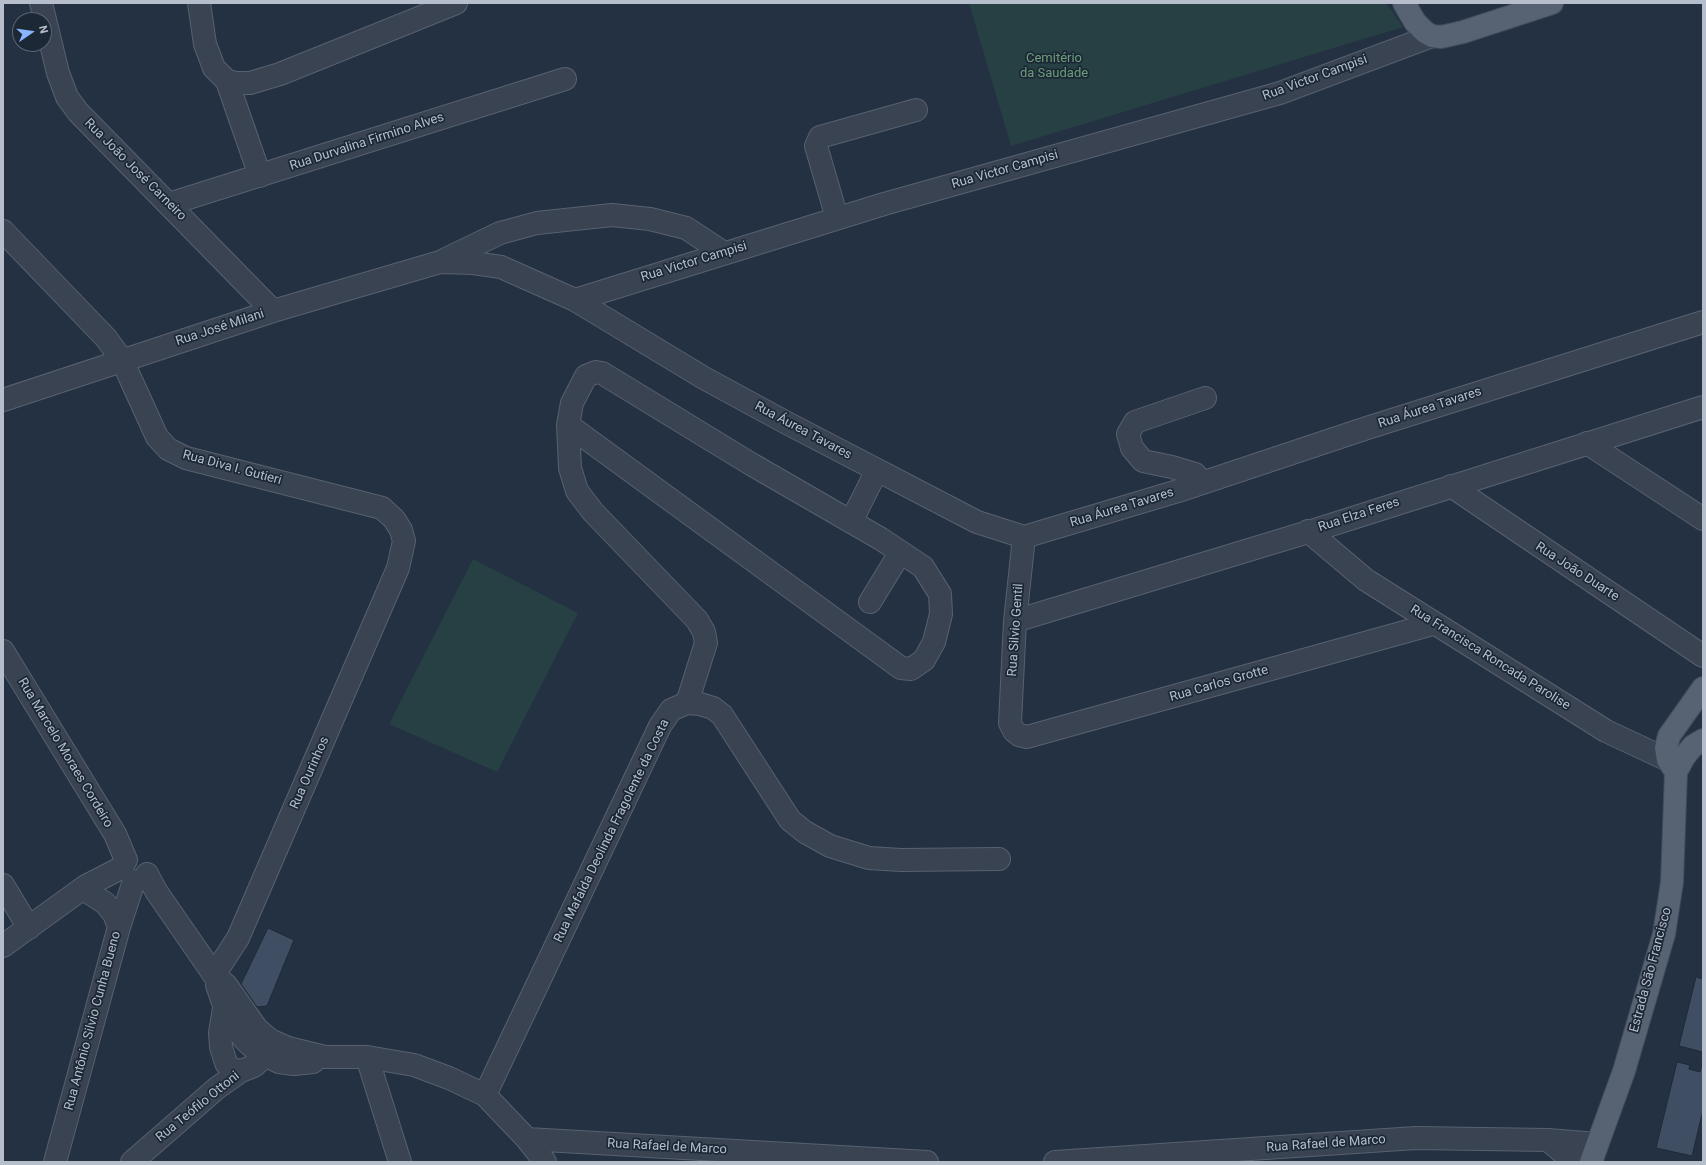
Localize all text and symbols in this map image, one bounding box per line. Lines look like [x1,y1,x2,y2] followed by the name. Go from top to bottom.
[12,12,52,52] north arrow
[36,24,50,35] text: N
[1020,51,1088,82] park label: Cemitério da Saudade
[1261,52,1369,104] street label: Rua Victor Campisi
[288,110,446,174] street label: Rua Durvalina Firmino Alves
[81,116,189,224] street label: Rua João José Carneiro
[950,147,1060,193] street label: Rua Victor Campisi
[639,238,749,286] street label: Rua Victor Campisi
[174,306,266,350] street label: Rua José Milani
[1376,384,1484,432] street label: Rua Áurea Tavares
[752,399,854,463] street label: Rua Áurea Tavares
[181,447,283,489] street label: Rua Diva I. Gutieri
[1068,485,1176,531] street label: Rua Áurea Tavares
[1316,495,1402,535] street label: Rua Elza Feres
[1532,539,1622,605] street label: Rua João Duarte
[1005,583,1027,677] street label: Rua Silvio Gentil
[1407,602,1573,714] street label: Rua Francisca Roncada Parolise
[1168,662,1270,706] street label: Rua Carlos Grotte
[14,675,116,831] street label: Rua Marcelo Moraes Cordeiro
[551,717,673,945] street label: Rua Mafalda Deolinda Fragolente da Costa
[287,734,333,812] street label: Rua Ourinhos
[1627,906,1675,1034] street label: Estrada São Francisco
[62,930,124,1112] street label: Rua Antônio Silvio Cunha Bueno
[153,1069,243,1145] street label: Rua Teófilo Ottoni
[1266,1132,1386,1156] street label: Rua Rafael de Marco
[607,1136,727,1158] street label: Rua Rafael de Marco

